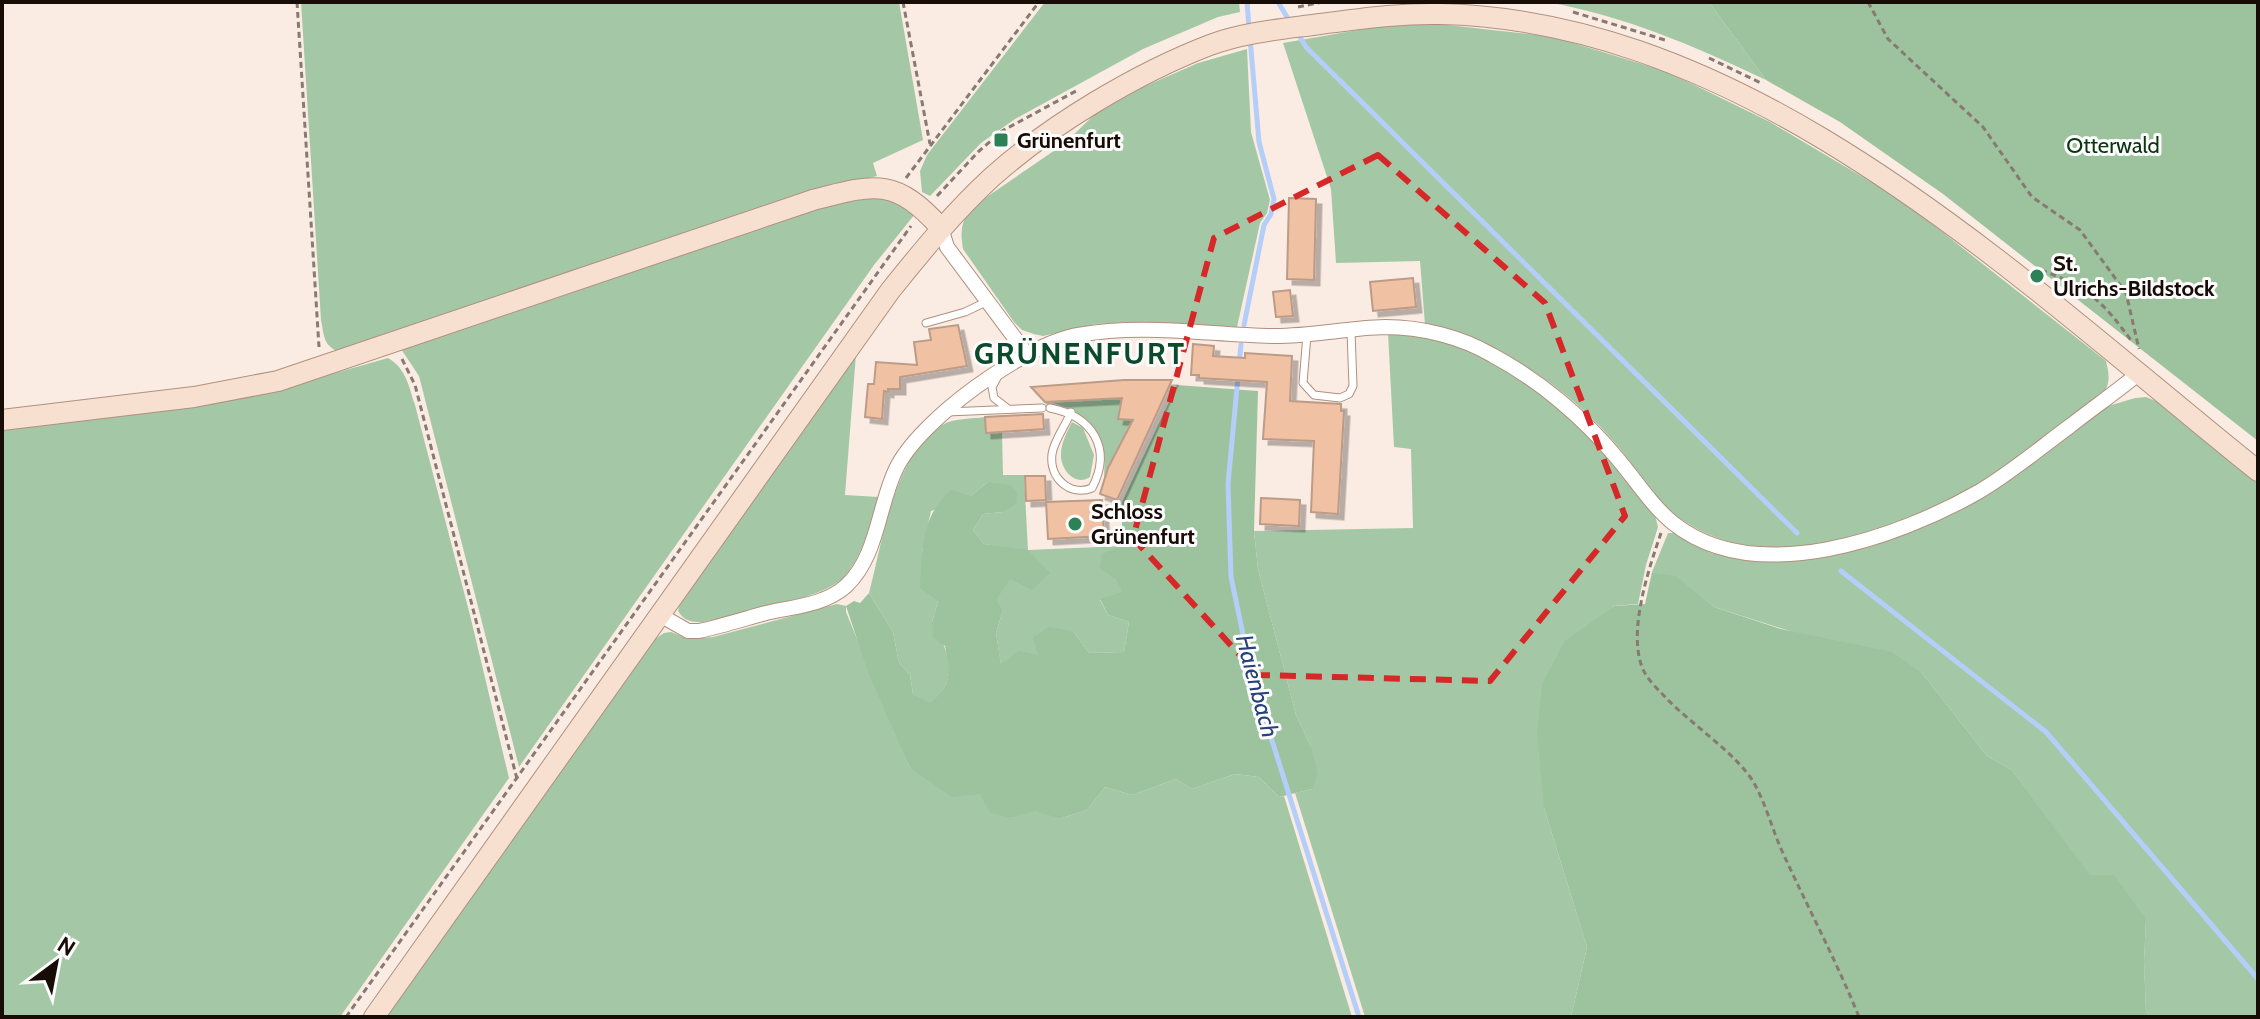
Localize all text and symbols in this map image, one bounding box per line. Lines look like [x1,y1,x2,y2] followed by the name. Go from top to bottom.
[1017,127,1121,154] place label: Grünenfurt
[992,131,1010,149] marker: Grünenfurt
[2066,132,2160,159] park label: Otterwald
[2053,250,2215,302] place label: St. Ulrichs-Bildstock
[2028,267,2046,285] marker: St. Ulrichs-Bildstock
[974,335,1186,372] district label: GRÜNENFURT
[1091,498,1195,550] place label: Schloss Grünenfurt
[1066,515,1084,533] marker: Schloss Grünenfurt
[1230,631,1285,740] water label: Haienbach
[16,923,96,1003] north arrow
[53,931,80,962] text: N

